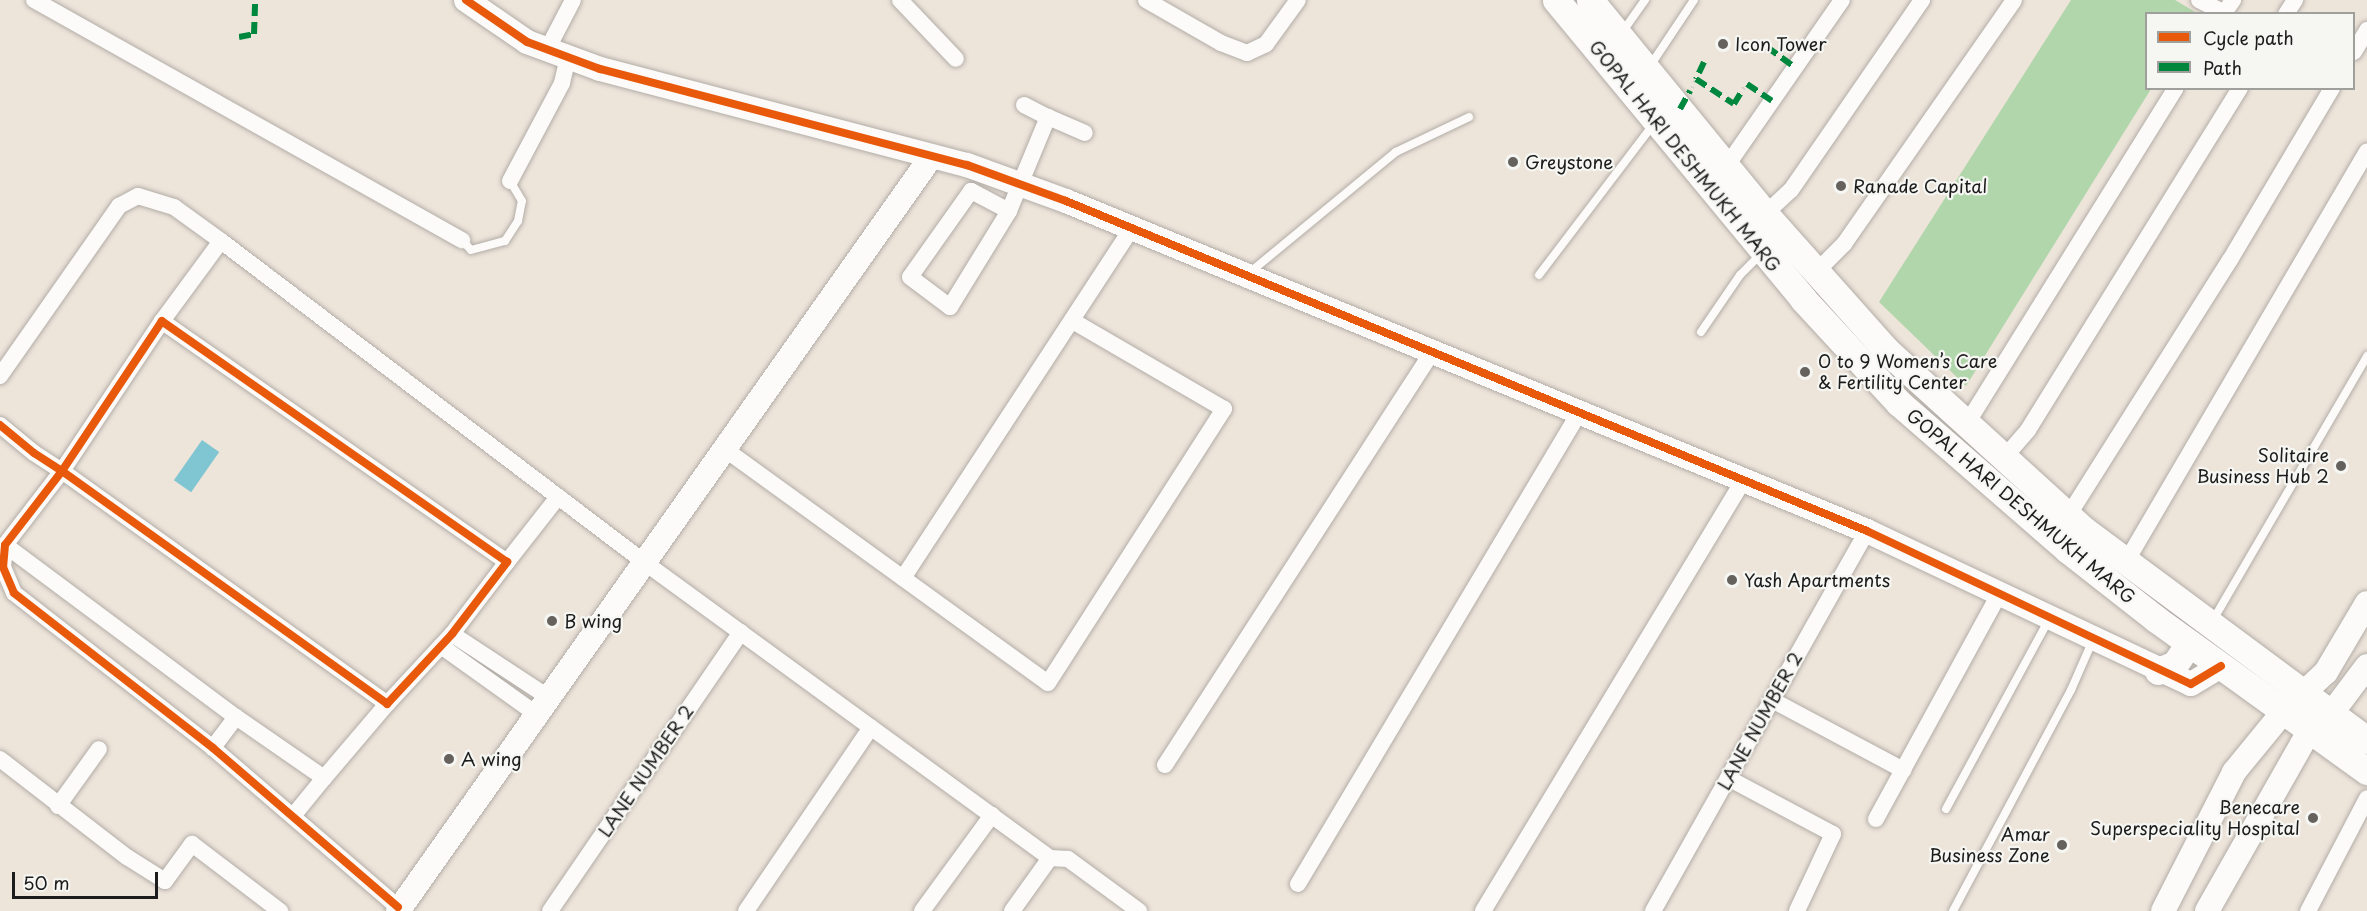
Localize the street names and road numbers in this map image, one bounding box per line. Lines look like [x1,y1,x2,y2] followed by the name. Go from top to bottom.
[1584,35,1786,277] street label: GOPAL HARI DESHMUKH MARG
[1902,404,2140,608] street label: GOPAL HARI DESHMUKH MARG
[1713,648,1807,794] street label: LANE NUMBER 2
[594,701,698,841] street label: LANE NUMBER 2

